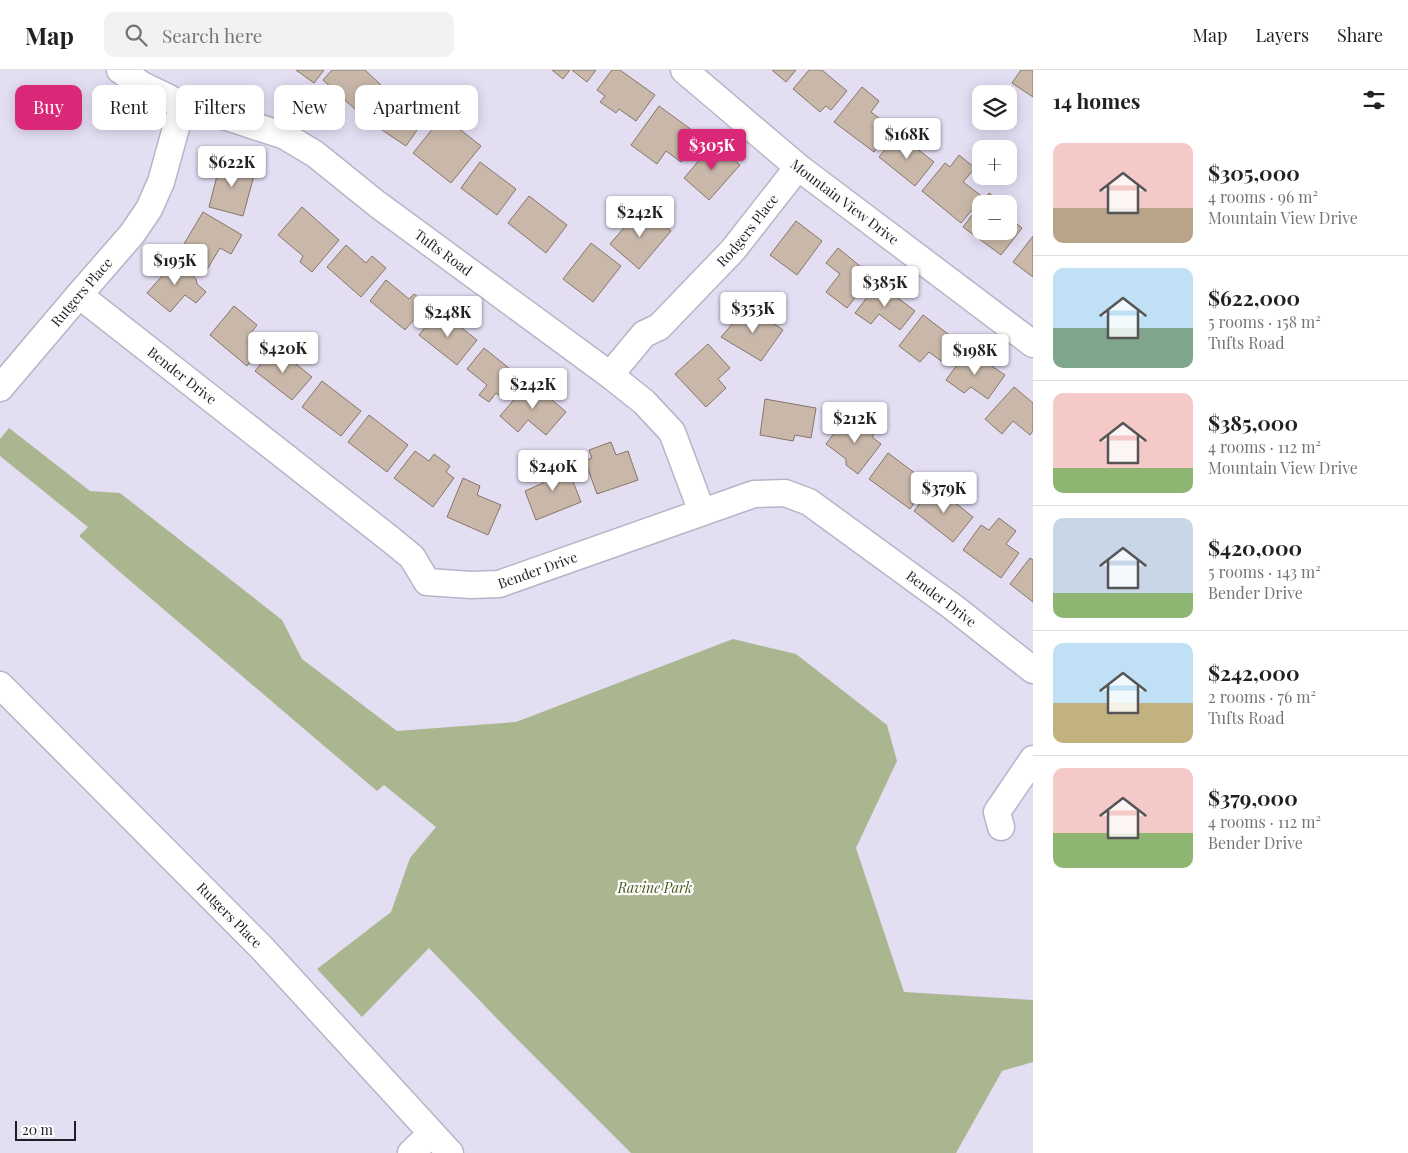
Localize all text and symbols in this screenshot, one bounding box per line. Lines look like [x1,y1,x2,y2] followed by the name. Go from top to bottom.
[104,12,454,57] search box
[25,19,74,51] text: Map
[122,21,150,49] icon: search
[162,22,262,48] text: Search here
[1192,23,1227,47] text: Map
[1255,23,1309,47] text: Layers
[1337,23,1383,47] text: Share
[15,85,82,130] chip: Buy
[92,85,166,130] chip: Rent
[176,85,264,130] chip: Filters
[274,85,345,130] chip: New
[355,85,478,130] chip: Apartment
[972,85,1017,240] map controls
[972,85,1017,130] button: layers
[1053,86,1140,114] text: 14 homes
[1360,86,1388,114] icon: filters
[872,118,942,160] pin: $168K
[885,123,929,144] text: $168K
[677,128,747,171] pin: $305K
[689,134,735,155] text: $305K
[972,140,1017,185] button: +
[197,146,267,188] pin: $622K
[209,151,255,172] text: $622K
[787,155,903,249] street label: Mountain View Drive
[1208,158,1300,186] text: $305,000
[1093,163,1153,223] icon: home
[1208,186,1318,207] text: 4 rooms · 96 m²
[712,190,782,270] street label: Rodgers Place
[972,195,1017,240] button: −
[605,196,675,238] pin: $242K
[617,201,663,222] text: $242K
[1208,207,1358,228] text: Mountain View Drive
[411,225,476,280] street label: Tufts Road
[140,244,210,286] pin: $195K
[154,249,196,270] text: $195K
[46,253,116,330] street label: Rutgers Place
[850,266,920,308] pin: $385K
[863,271,907,292] text: $385K
[1208,283,1300,311] text: $622,000
[1093,288,1153,348] icon: home
[718,292,788,334] pin: $353K
[413,296,483,338] pin: $248K
[731,297,775,318] text: $353K
[425,301,471,322] text: $248K
[1208,311,1321,332] text: 5 rooms · 158 m²
[248,332,318,374] pin: $420K
[1208,332,1285,353] text: Tufts Road
[940,334,1010,376] pin: $198K
[259,337,307,358] text: $420K
[953,339,997,360] text: $198K
[144,342,221,409] street label: Bender Drive
[498,368,568,410] pin: $242K
[510,373,556,394] text: $242K
[820,402,890,444] pin: $212K
[833,407,877,428] text: $212K
[1208,408,1298,436] text: $385,000
[1093,413,1153,473] icon: home
[1208,436,1321,457] text: 4 rooms · 112 m²
[518,450,588,492] pin: $240K
[529,455,577,476] text: $240K
[1208,457,1358,478] text: Mountain View Drive
[909,472,979,514] pin: $379K
[922,477,966,498] text: $379K
[1208,533,1302,561] text: $420,000
[1093,538,1153,598] icon: home
[495,547,580,593] street label: Bender Drive
[1208,561,1321,582] text: 5 rooms · 143 m²
[903,566,981,631] street label: Bender Drive
[1208,582,1303,603] text: Bender Drive
[1208,658,1299,686] text: $242,000
[1093,663,1153,723] icon: home
[1208,686,1316,707] text: 2 rooms · 76 m²
[1208,707,1285,728] text: Tufts Road
[1208,783,1298,811] text: $379,000
[1093,788,1153,848] icon: home
[1208,811,1321,832] text: 4 rooms · 112 m²
[1208,832,1303,853] text: Bender Drive
[193,878,267,952] street label: Rutgers Place
[617,878,692,897] park label: Ravine Park
[15,1118,76,1141] scale bar
[22,1120,53,1139] text: 20 m

